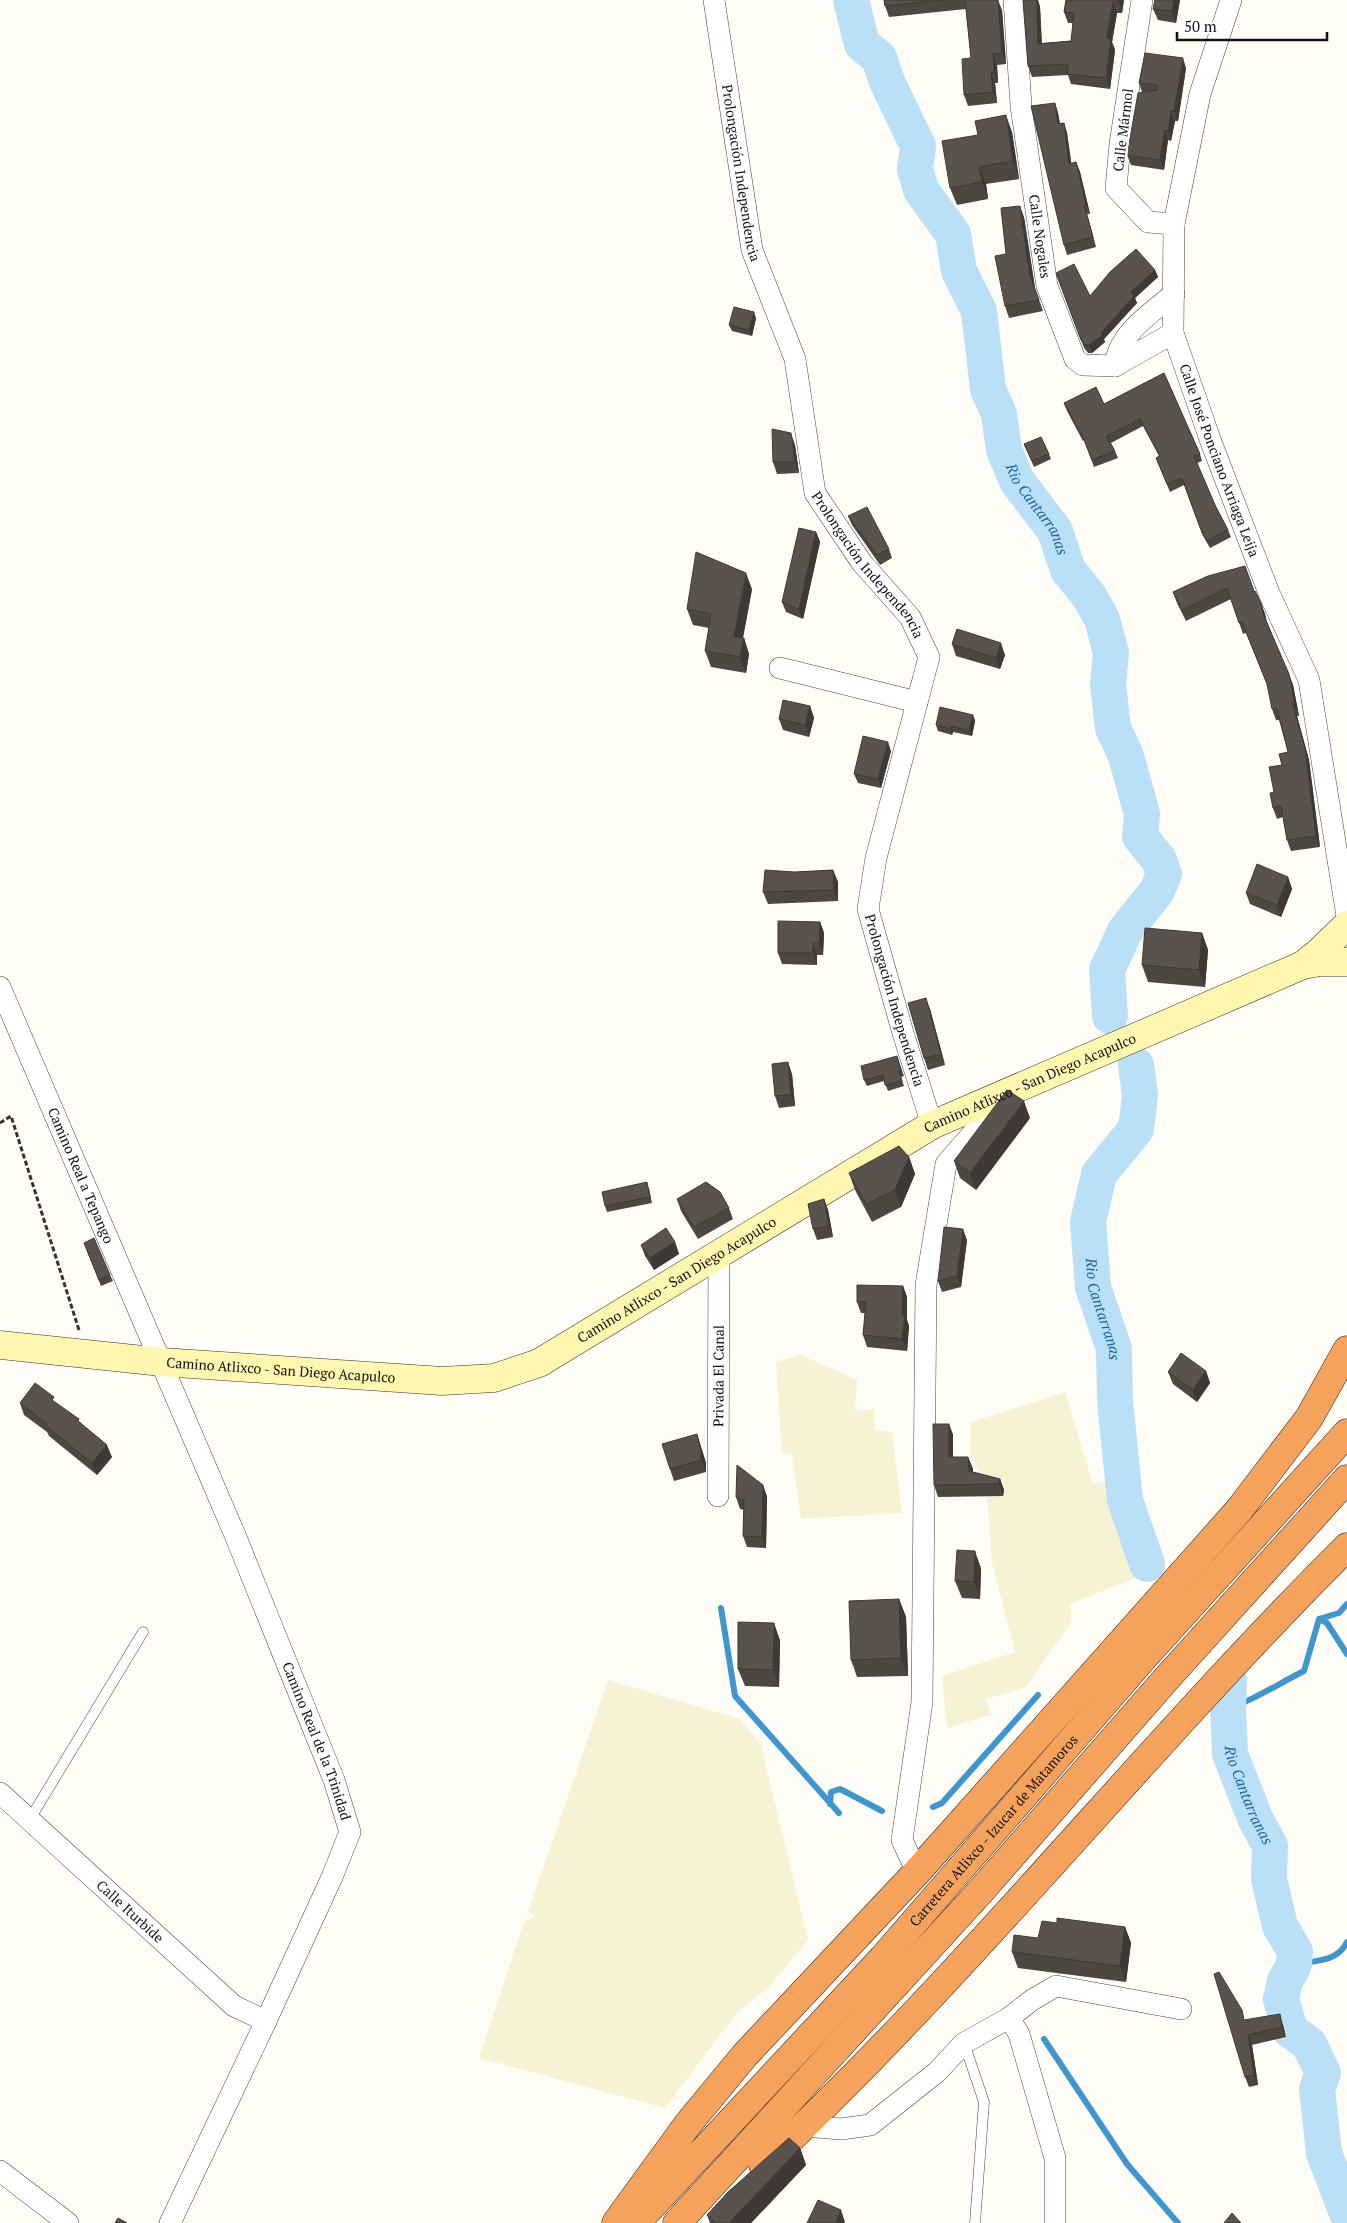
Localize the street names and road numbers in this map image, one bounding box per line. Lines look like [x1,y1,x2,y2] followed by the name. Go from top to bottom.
[718,83,766,264] street label: Prolongación Independencia
[1108,87,1137,173] street label: Calle Mármol
[1025,193,1056,280] street label: Calle Nogales
[1175,361,1264,559] street label: Calle José Ponciano Arriaga Leija
[808,487,929,641] street label: Prolongación Independencia
[861,912,929,1089] street label: Prolongación Independencia
[920,1028,1139,1137] street label: Camino Atlixco - San Diego Acapulco
[44,1104,119,1246] street label: Camino Real a Tepango
[573,1211,780,1347] street label: Camino Atlixco - San Diego Acapulco
[708,1325,728,1427] street label: Privada El Canal
[166,1352,396,1387] street label: Camino Atlixco - San Diego Acapulco
[278,1659,356,1823] street label: Camino Real de la Trinidad
[905,1730,1082,1930] street label: Carretera Atlixco - Izucar de Matamoros
[93,1875,168,1947] street label: Calle Iturbide

